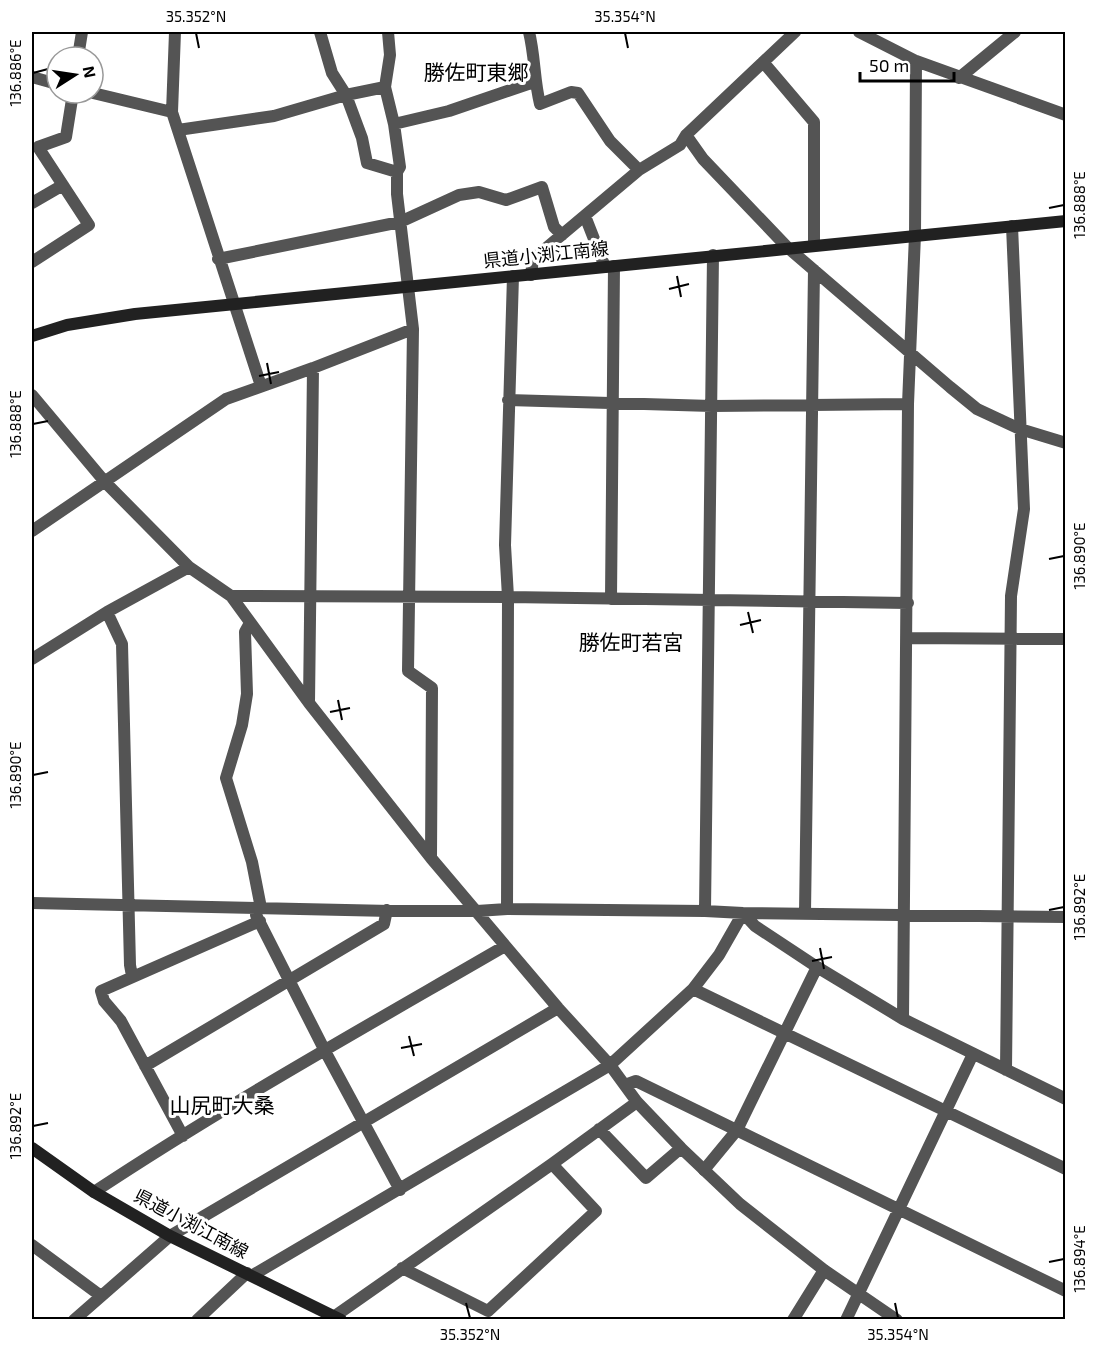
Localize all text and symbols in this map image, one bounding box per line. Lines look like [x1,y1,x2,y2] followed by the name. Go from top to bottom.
[166,7,226,25] text: 35.352°N
[594,7,656,25] text: 35.354°N
[6,40,24,106] text: 136.886°E
[45,45,105,105] north arrow
[860,45,954,83] scale bar
[869,54,909,76] text: 50 m
[424,59,529,84] district label: 勝佐町東郷
[80,64,101,79] text: N
[1070,171,1088,239] text: 136.888°E
[482,236,610,272] street label: 県道小渕江南線
[6,390,24,458] text: 136.888°E
[1070,523,1088,589] text: 136.890°E
[579,629,684,654] district label: 勝佐町若宮
[6,742,24,808] text: 136.890°E
[1070,874,1088,940] text: 136.892°E
[170,1092,275,1117] district label: 山尻町大桑
[6,1093,24,1159] text: 136.892°E
[131,1184,252,1262] street label: 県道小渕江南線
[1070,1225,1088,1293] text: 136.894°E
[440,1325,500,1343] text: 35.352°N
[867,1325,929,1343] text: 35.354°N

